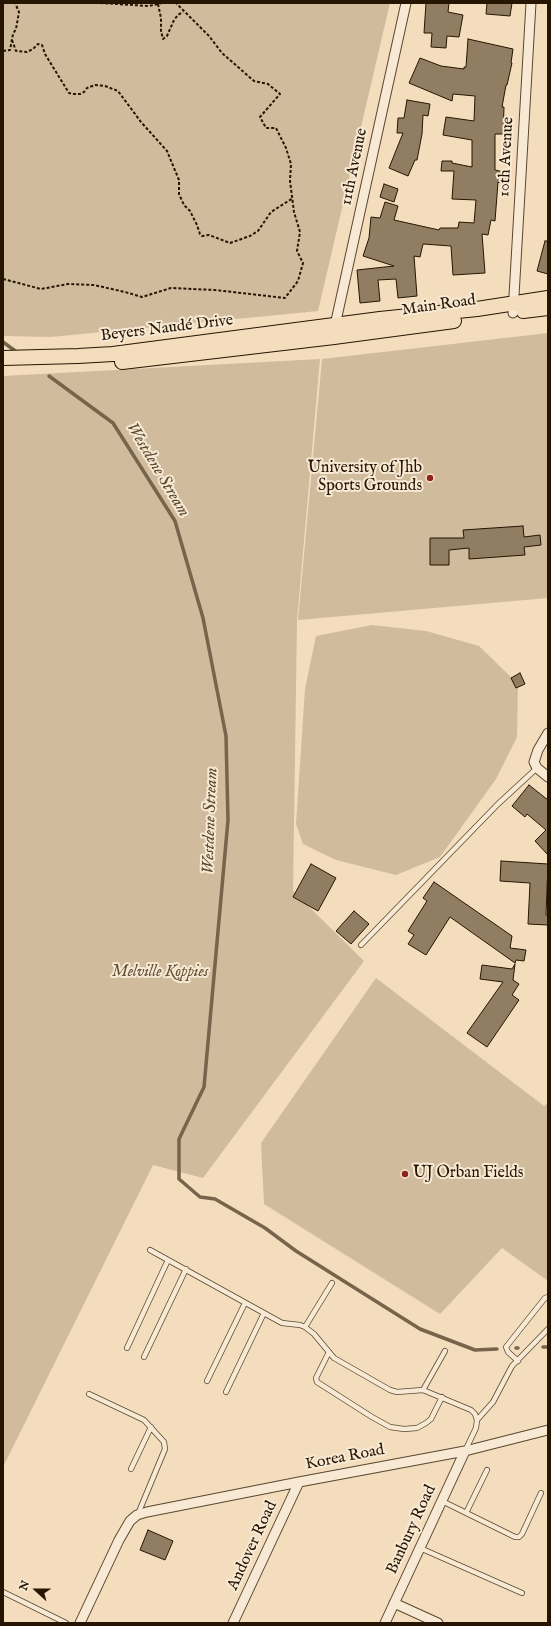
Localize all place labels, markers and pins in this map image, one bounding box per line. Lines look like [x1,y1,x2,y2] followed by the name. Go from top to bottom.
[308,459,422,497] place label: University of Jhb Sports Grounds
[425,473,435,483] marker: University of Jhb Sports Grounds
[413,1164,523,1184] place label: UJ Orban Fields
[400,1169,410,1179] marker: UJ Orban Fields

